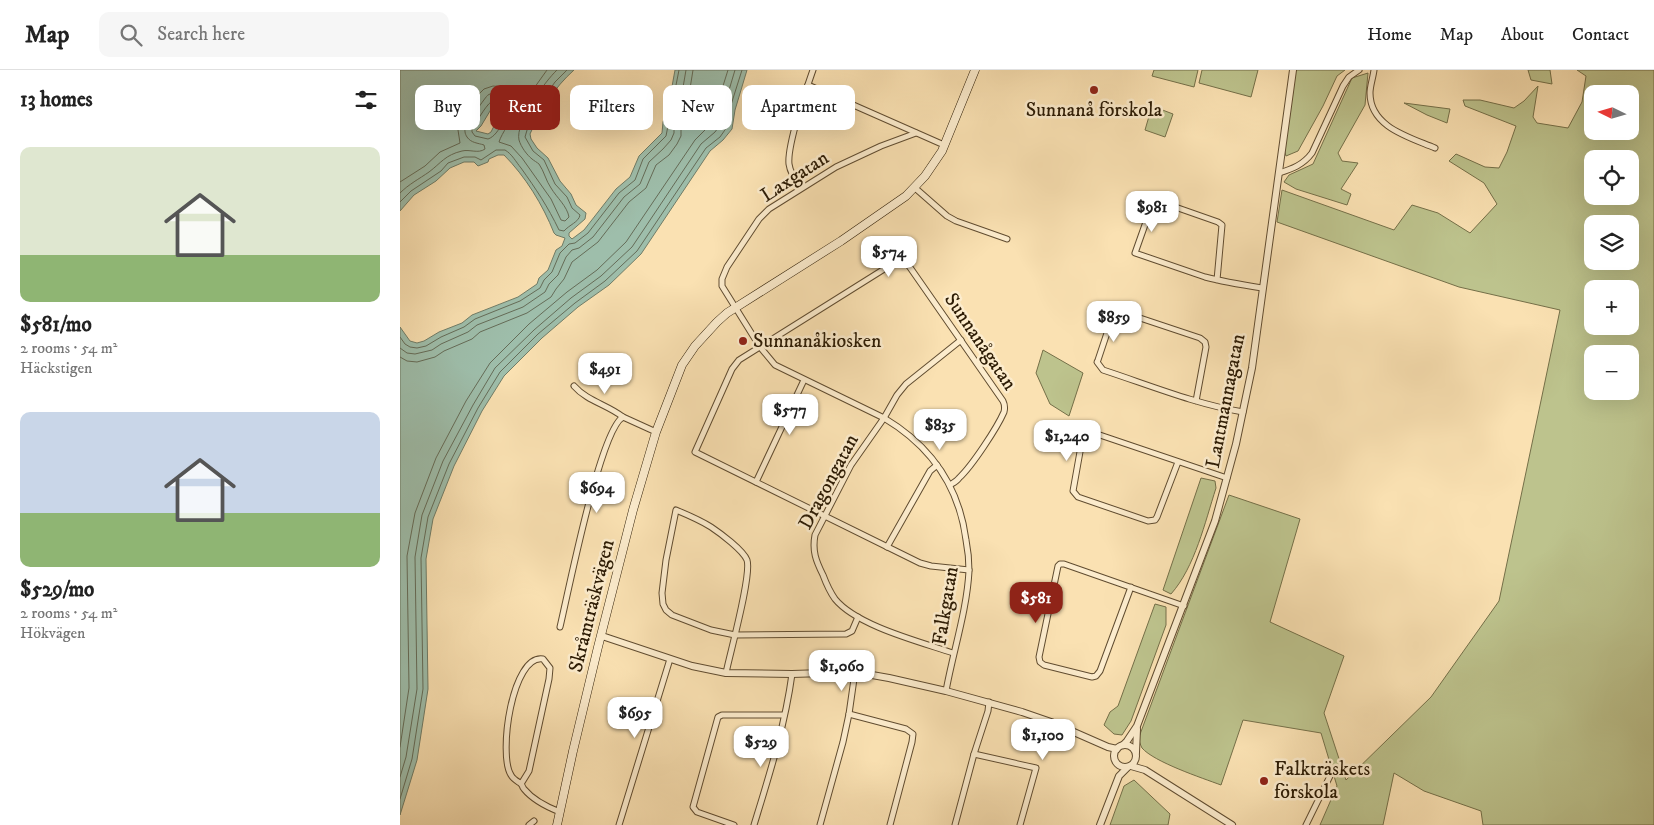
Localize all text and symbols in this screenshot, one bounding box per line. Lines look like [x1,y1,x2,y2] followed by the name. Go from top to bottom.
[99,12,449,57] search box
[25,20,69,50] text: Map
[117,21,145,49] icon: search
[157,23,245,46] text: Search here
[1367,24,1412,46] text: Home
[1440,24,1473,46] text: Map
[1501,24,1544,46] text: About
[1572,24,1629,46] text: Contact
[1088,84,1100,96] marker: Sunnanå förskola
[415,85,480,130] chip: Buy
[490,85,560,130] chip: Rent
[570,85,653,130] chip: Filters
[663,85,732,130] chip: New
[742,85,855,130] chip: Apartment
[1584,85,1639,140] north arrow
[1584,85,1639,400] map controls
[352,86,380,114] icon: filters
[20,87,93,113] text: 13 homes
[1026,98,1163,123] place label: Sunnanå förskola
[756,145,834,208] street label: Laxgatan
[1584,150,1639,205] button: locate
[155,180,245,270] icon: home
[1122,190,1182,233] pin: $981
[1137,197,1167,217] text: $981
[1584,215,1639,270] button: layers
[859,236,919,278] pin: $574
[872,242,906,262] text: $574
[1584,280,1639,335] button: +
[938,289,1022,396] street label: Sunnanågatan
[1084,300,1144,343] pin: $859
[1098,307,1130,327] text: $859
[20,312,92,338] text: $581/mo
[753,329,882,354] place label: Sunnanåkiosken
[1201,331,1251,470] street label: Lantmannagatan
[737,335,749,347] marker: Sunnanåkiosken
[20,338,117,358] text: 2 rooms · 54 m²
[1584,345,1639,400] button: −
[575,352,635,395] pin: $491
[20,358,92,378] text: Häckstigen
[589,359,621,379] text: $491
[760,394,820,436] pin: $577
[773,400,807,420] text: $577
[910,408,970,451] pin: $835
[925,415,955,435] text: $835
[1026,420,1108,462] pin: $1,240
[1045,426,1089,446] text: $1,240
[793,430,865,534] street label: Dragongatan
[155,445,245,535] icon: home
[567,472,627,514] pin: $694
[580,478,614,498] text: $694
[563,536,621,675] street label: Skråmträskvägen
[927,564,965,647] street label: Falkgatan
[20,577,94,603] text: $529/mo
[1006,582,1066,624] pin: $581
[1021,588,1051,608] text: $581
[20,603,117,623] text: 2 rooms · 54 m²
[20,623,85,643] text: Hökvägen
[801,650,883,692] pin: $1,060
[820,656,864,676] text: $1,060
[605,696,665,739] pin: $695
[619,703,652,723] text: $695
[1002,718,1084,761] pin: $1,100
[1022,725,1064,745] text: $1,100
[731,726,791,768] pin: $529
[745,732,777,752] text: $529
[1274,757,1370,805] place label: Falkträskets förskola
[1258,775,1270,787] marker: Falkträskets förskola

